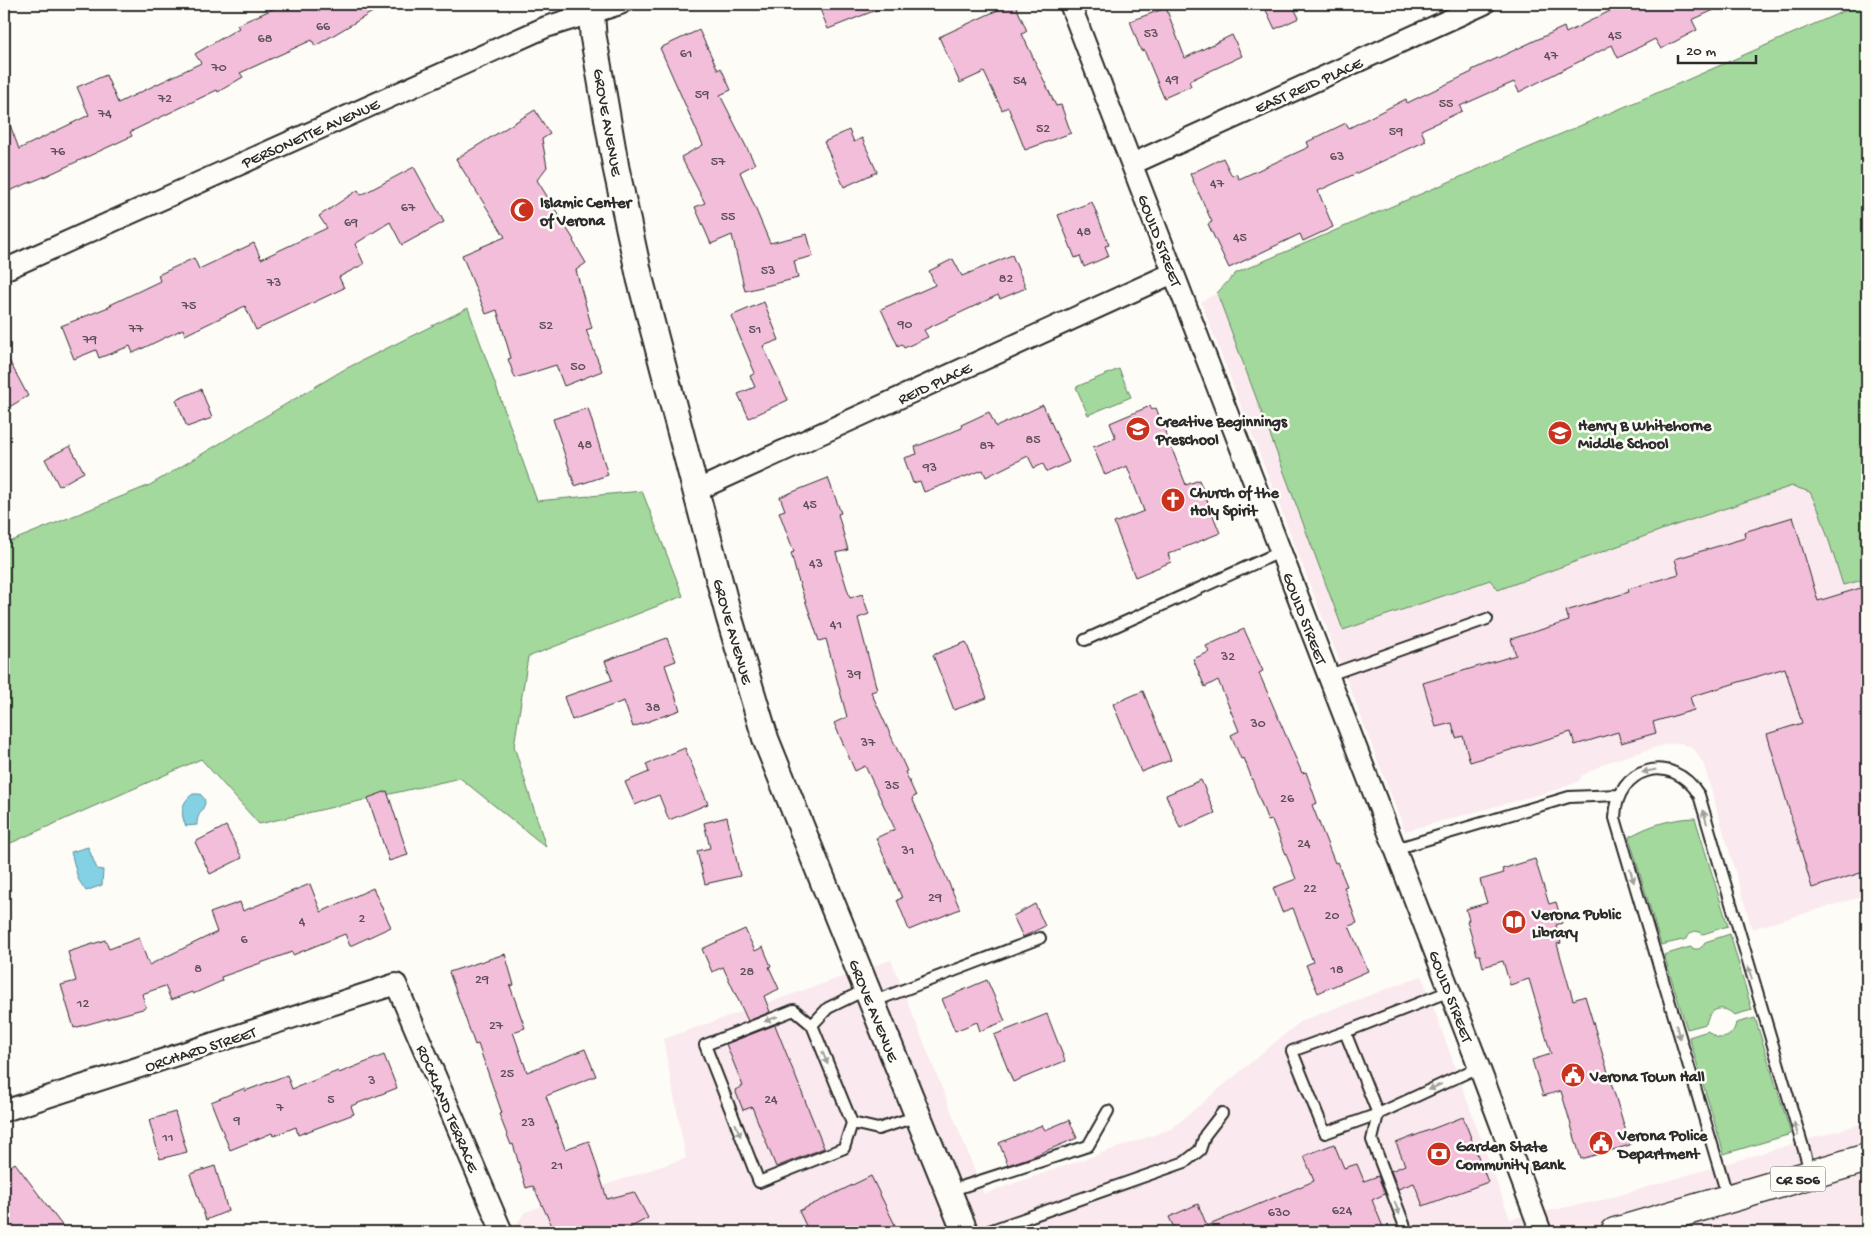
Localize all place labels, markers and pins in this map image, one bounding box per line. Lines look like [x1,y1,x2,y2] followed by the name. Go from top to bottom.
[539,195,634,232] place label: Islamic Center of Verona
[509,197,535,223] mosque icon: Islamic Center of Verona
[1155,414,1288,451] place label: Creative Beginnings Preschool
[1125,416,1151,442] school or university icon: Creative Beginnings Preschool
[1578,418,1712,455] place label: Henry B Whitehorne Middle School
[1547,420,1573,446] school or university icon: Henry B Whitehorne Middle School
[1189,484,1279,522] place label: Church of the Holy Spirit
[1160,487,1186,513] church icon: Church of the Holy Spirit
[1531,907,1622,944] place label: Verona Public Library
[1501,909,1527,935] library icon: Verona Public Library
[1560,1062,1586,1088] public building icon: Verona Town Hall
[1589,1069,1705,1088] place label: Verona Town Hall
[1616,1128,1708,1165] place label: Verona Police Department
[1588,1130,1614,1156] public building icon: Verona Police Department
[1455,1139,1566,1176] place label: Garden State Community Bank
[1426,1141,1452,1167] bank icon: Garden State Community Bank

